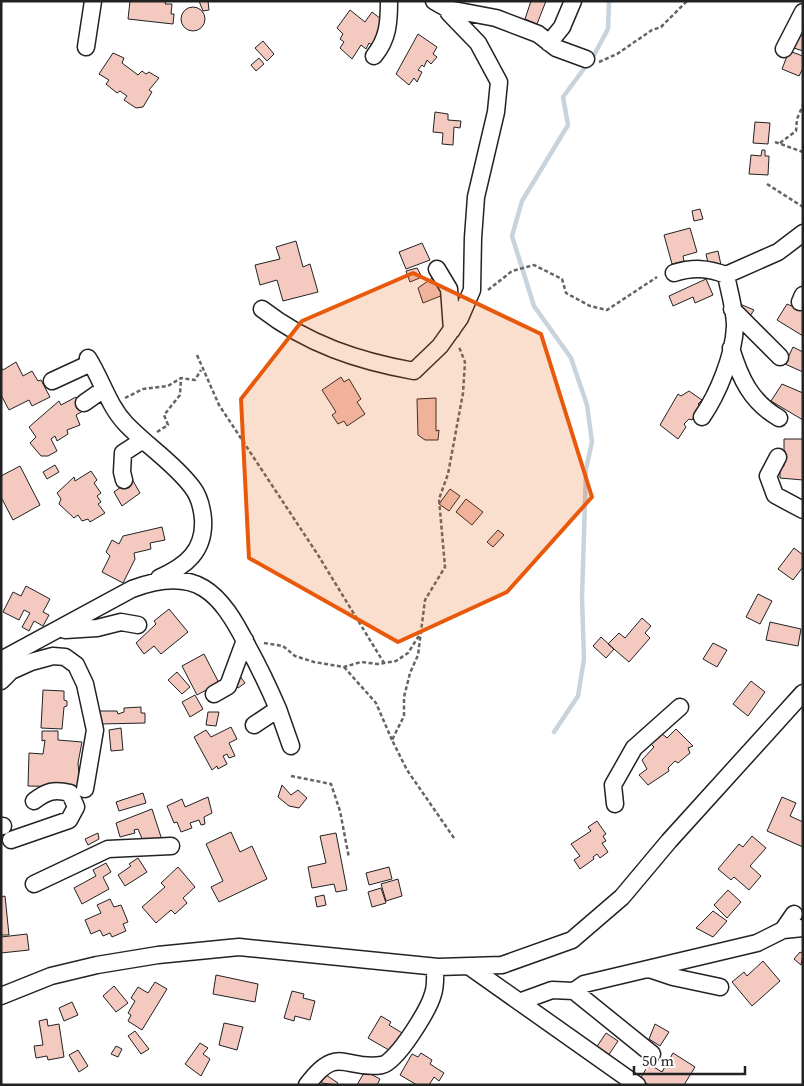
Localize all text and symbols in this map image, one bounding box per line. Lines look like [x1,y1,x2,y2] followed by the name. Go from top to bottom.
[634,1044,745,1076] scale bar
[642,1050,674,1071] text: 50 m

